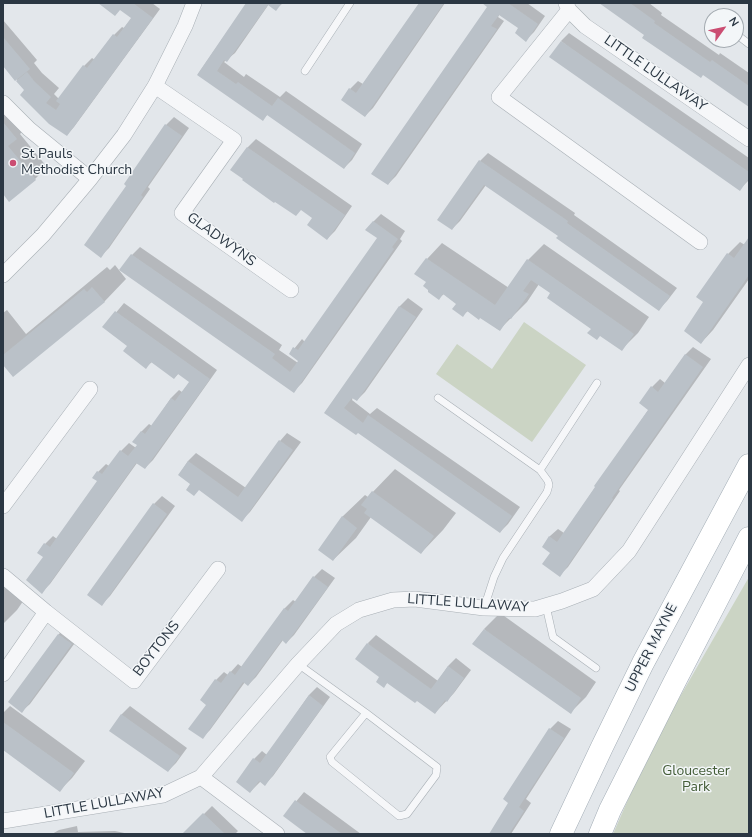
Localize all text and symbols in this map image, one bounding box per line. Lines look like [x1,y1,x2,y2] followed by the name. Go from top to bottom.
[704,8,744,48] north arrow
[725,14,742,29] text: N
[600,32,710,116] street label: LITTLE LULLAWAY
[21,147,132,180] place label: St Pauls Methodist Church
[8,158,18,168] marker: St Pauls Methodist Church
[183,209,259,271] street label: GLADWYNS
[407,591,529,617] street label: LITTLE LULLAWAY
[622,601,682,695] street label: UPPER MAYNE
[130,618,184,680] street label: BOYTONS
[662,764,730,796] park label: Gloucester Park
[43,785,165,823] street label: LITTLE LULLAWAY

